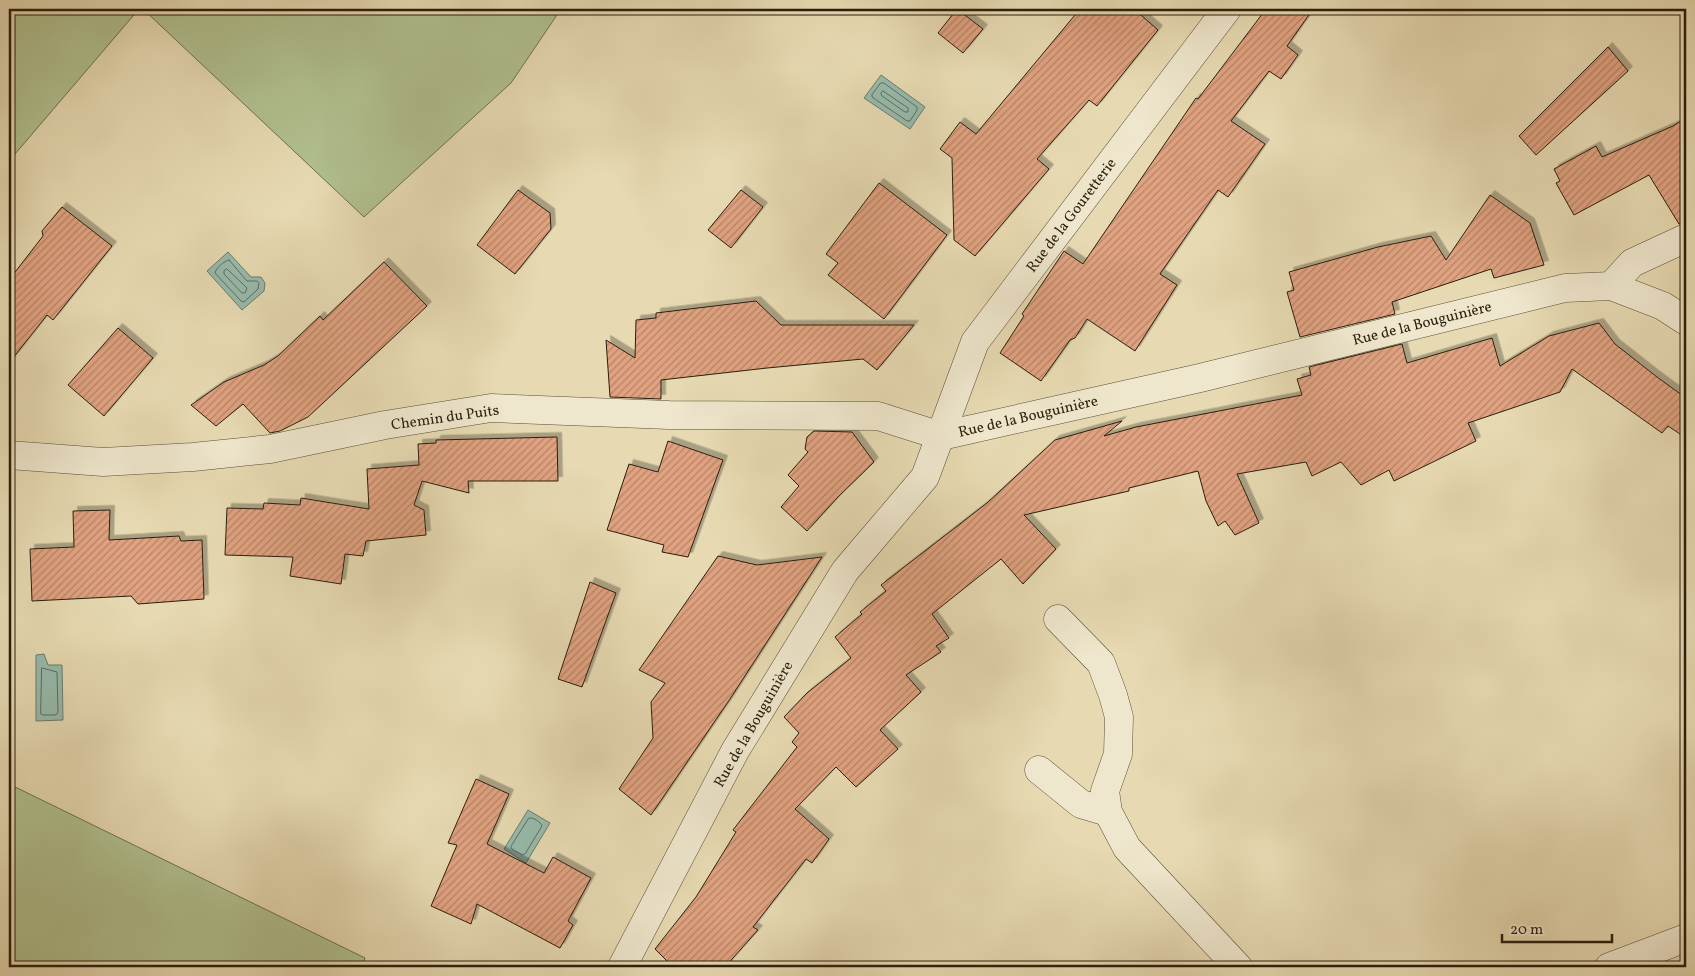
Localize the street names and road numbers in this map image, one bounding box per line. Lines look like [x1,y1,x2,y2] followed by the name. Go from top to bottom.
[1022,154,1122,277] street label: Rue de la Gouretterie
[1351,297,1494,352] street label: Rue de la Bouguinière
[956,391,1100,444] street label: Rue de la Bouguinière
[390,401,501,436] street label: Chemin du Puits
[710,658,799,792] street label: Rue de la Bouguinière

